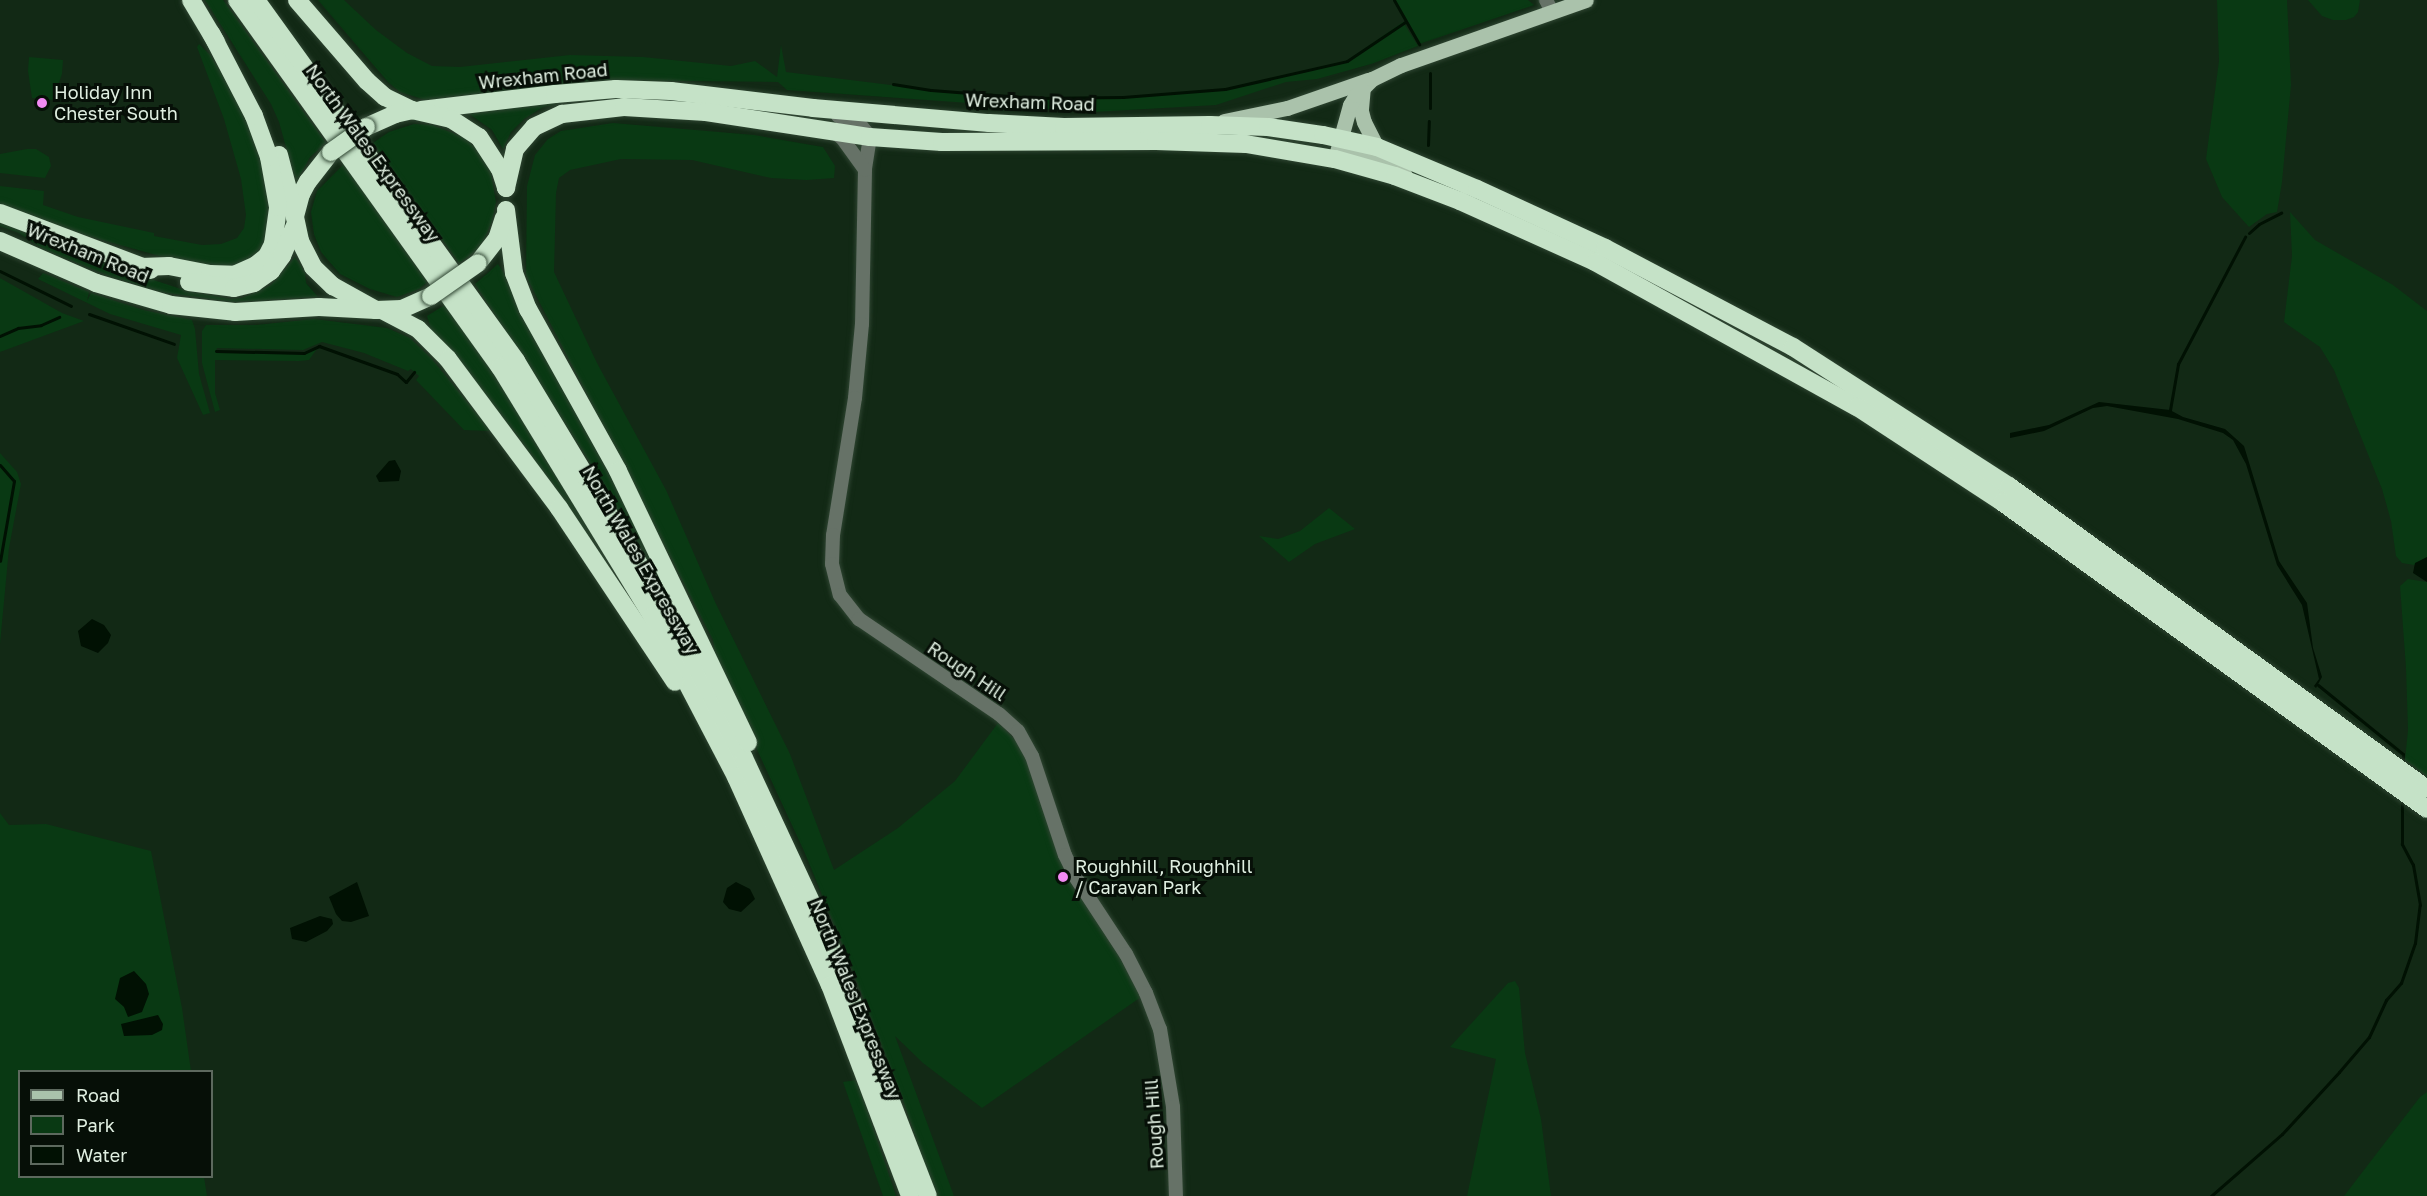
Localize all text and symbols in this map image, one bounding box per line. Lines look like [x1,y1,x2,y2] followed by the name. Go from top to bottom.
[477,58,609,94] street label: Wrexham Road
[301,60,445,246] street label: North Wales Expressway
[54,82,178,124] place label: Holiday Inn Chester South
[965,89,1095,115] street label: Wrexham Road
[35,96,49,110] marker: Holiday Inn Chester South
[24,219,152,287] street label: Wrexham Road
[578,462,704,658] street label: North Wales Expressway
[923,637,1011,705] street label: Rough Hill
[1075,856,1252,898] place label: Roughhill, Roughhill / Caravan Park
[1056,870,1070,884] marker: Roughhill, Roughhill / Caravan Park
[806,896,906,1102] street label: North Wales Expressway
[18,1070,213,1178] legend
[1140,1078,1168,1170] street label: Rough Hill
[76,1084,120,1106] text: Road
[76,1114,115,1136] text: Park
[76,1144,127,1166] text: Water

